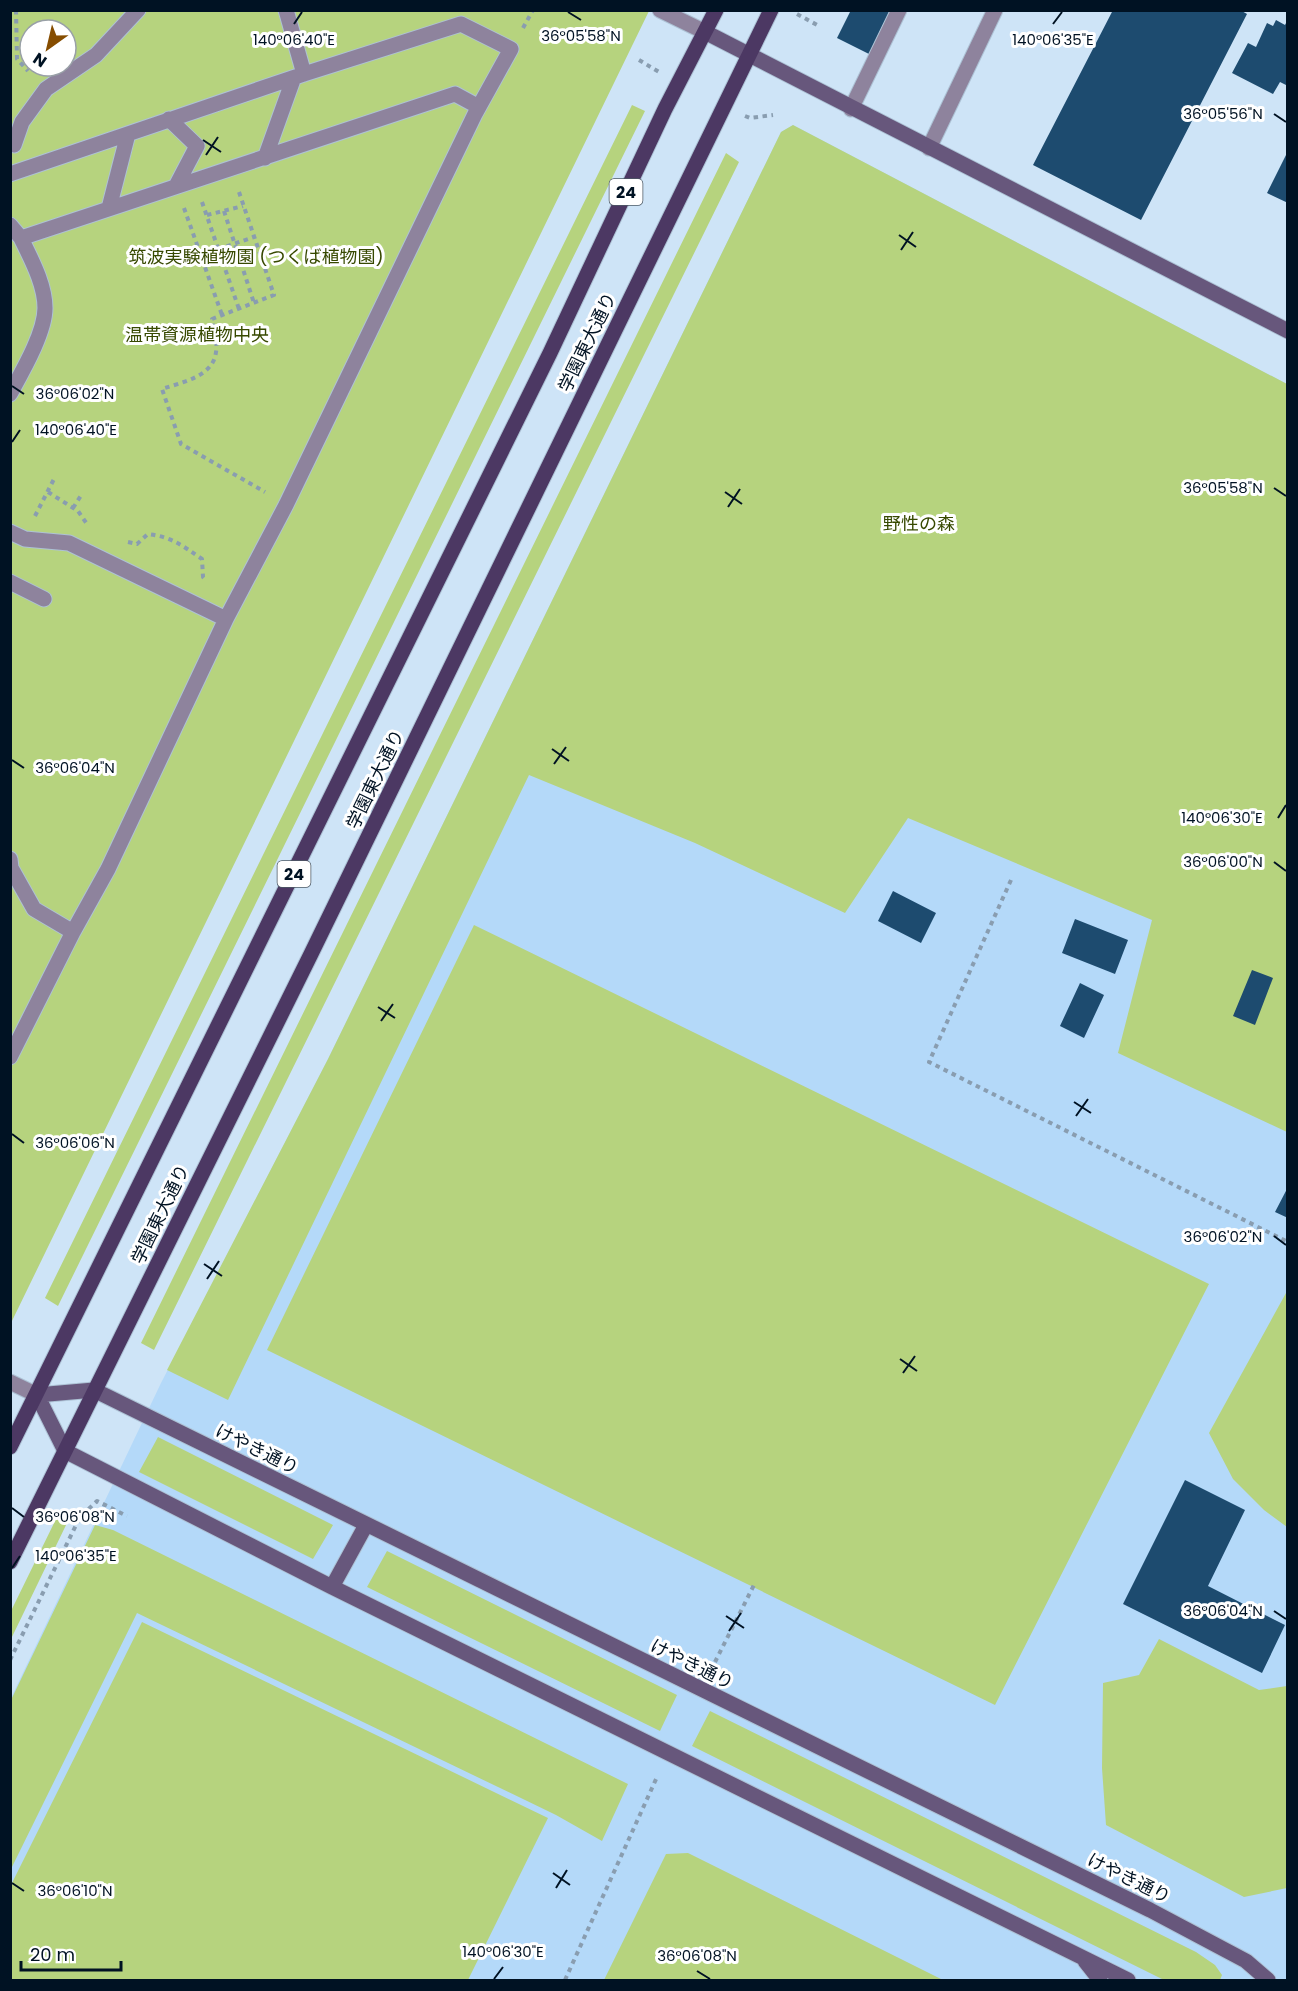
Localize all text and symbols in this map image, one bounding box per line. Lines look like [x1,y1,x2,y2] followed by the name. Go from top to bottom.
[18,18,78,78] north arrow
[541,25,621,46] text: 36°05'58"N
[253,29,335,50] text: 140°06'40"E
[1012,29,1094,50] text: 140°06'35"E
[28,47,51,73] text: N
[1183,103,1263,124] text: 36°05'56"N
[610,179,642,205] road number: 24
[128,244,384,269] park label: 筑波実験植物園 (つくば植物園)
[552,288,622,396] street label: 学園東大通り
[125,322,269,347] park label: 温帯資源植物中央
[36,383,114,404] text: 36°06'02"N
[35,419,117,440] text: 140°06'40"E
[1183,477,1263,498] text: 36°05'58"N
[883,511,955,536] park label: 野性の森
[340,725,410,833] street label: 学園東大通り
[35,757,115,778] text: 36°06'04"N
[1181,807,1263,828] text: 140°06'30"E
[1183,851,1263,872] text: 36°06'00"N
[278,861,310,887] road number: 24
[35,1132,115,1153] text: 36°06'06"N
[125,1160,195,1268] street label: 学園東大通り
[1184,1226,1262,1247] text: 36°06'02"N
[211,1418,303,1480] street label: けやき通り
[35,1506,115,1527] text: 36°06'08"N
[35,1545,117,1566] text: 140°06'35"E
[1183,1600,1263,1621] text: 36°06'04"N
[646,1633,738,1695] street label: けやき通り
[1083,1847,1175,1909] street label: けやき通り
[38,1880,113,1901] text: 36°06'10"N
[21,1934,122,1972] scale bar
[462,1941,544,1962] text: 140°06'30"E
[30,1942,75,1967] text: 20 m
[657,1945,737,1966] text: 36°06'08"N

